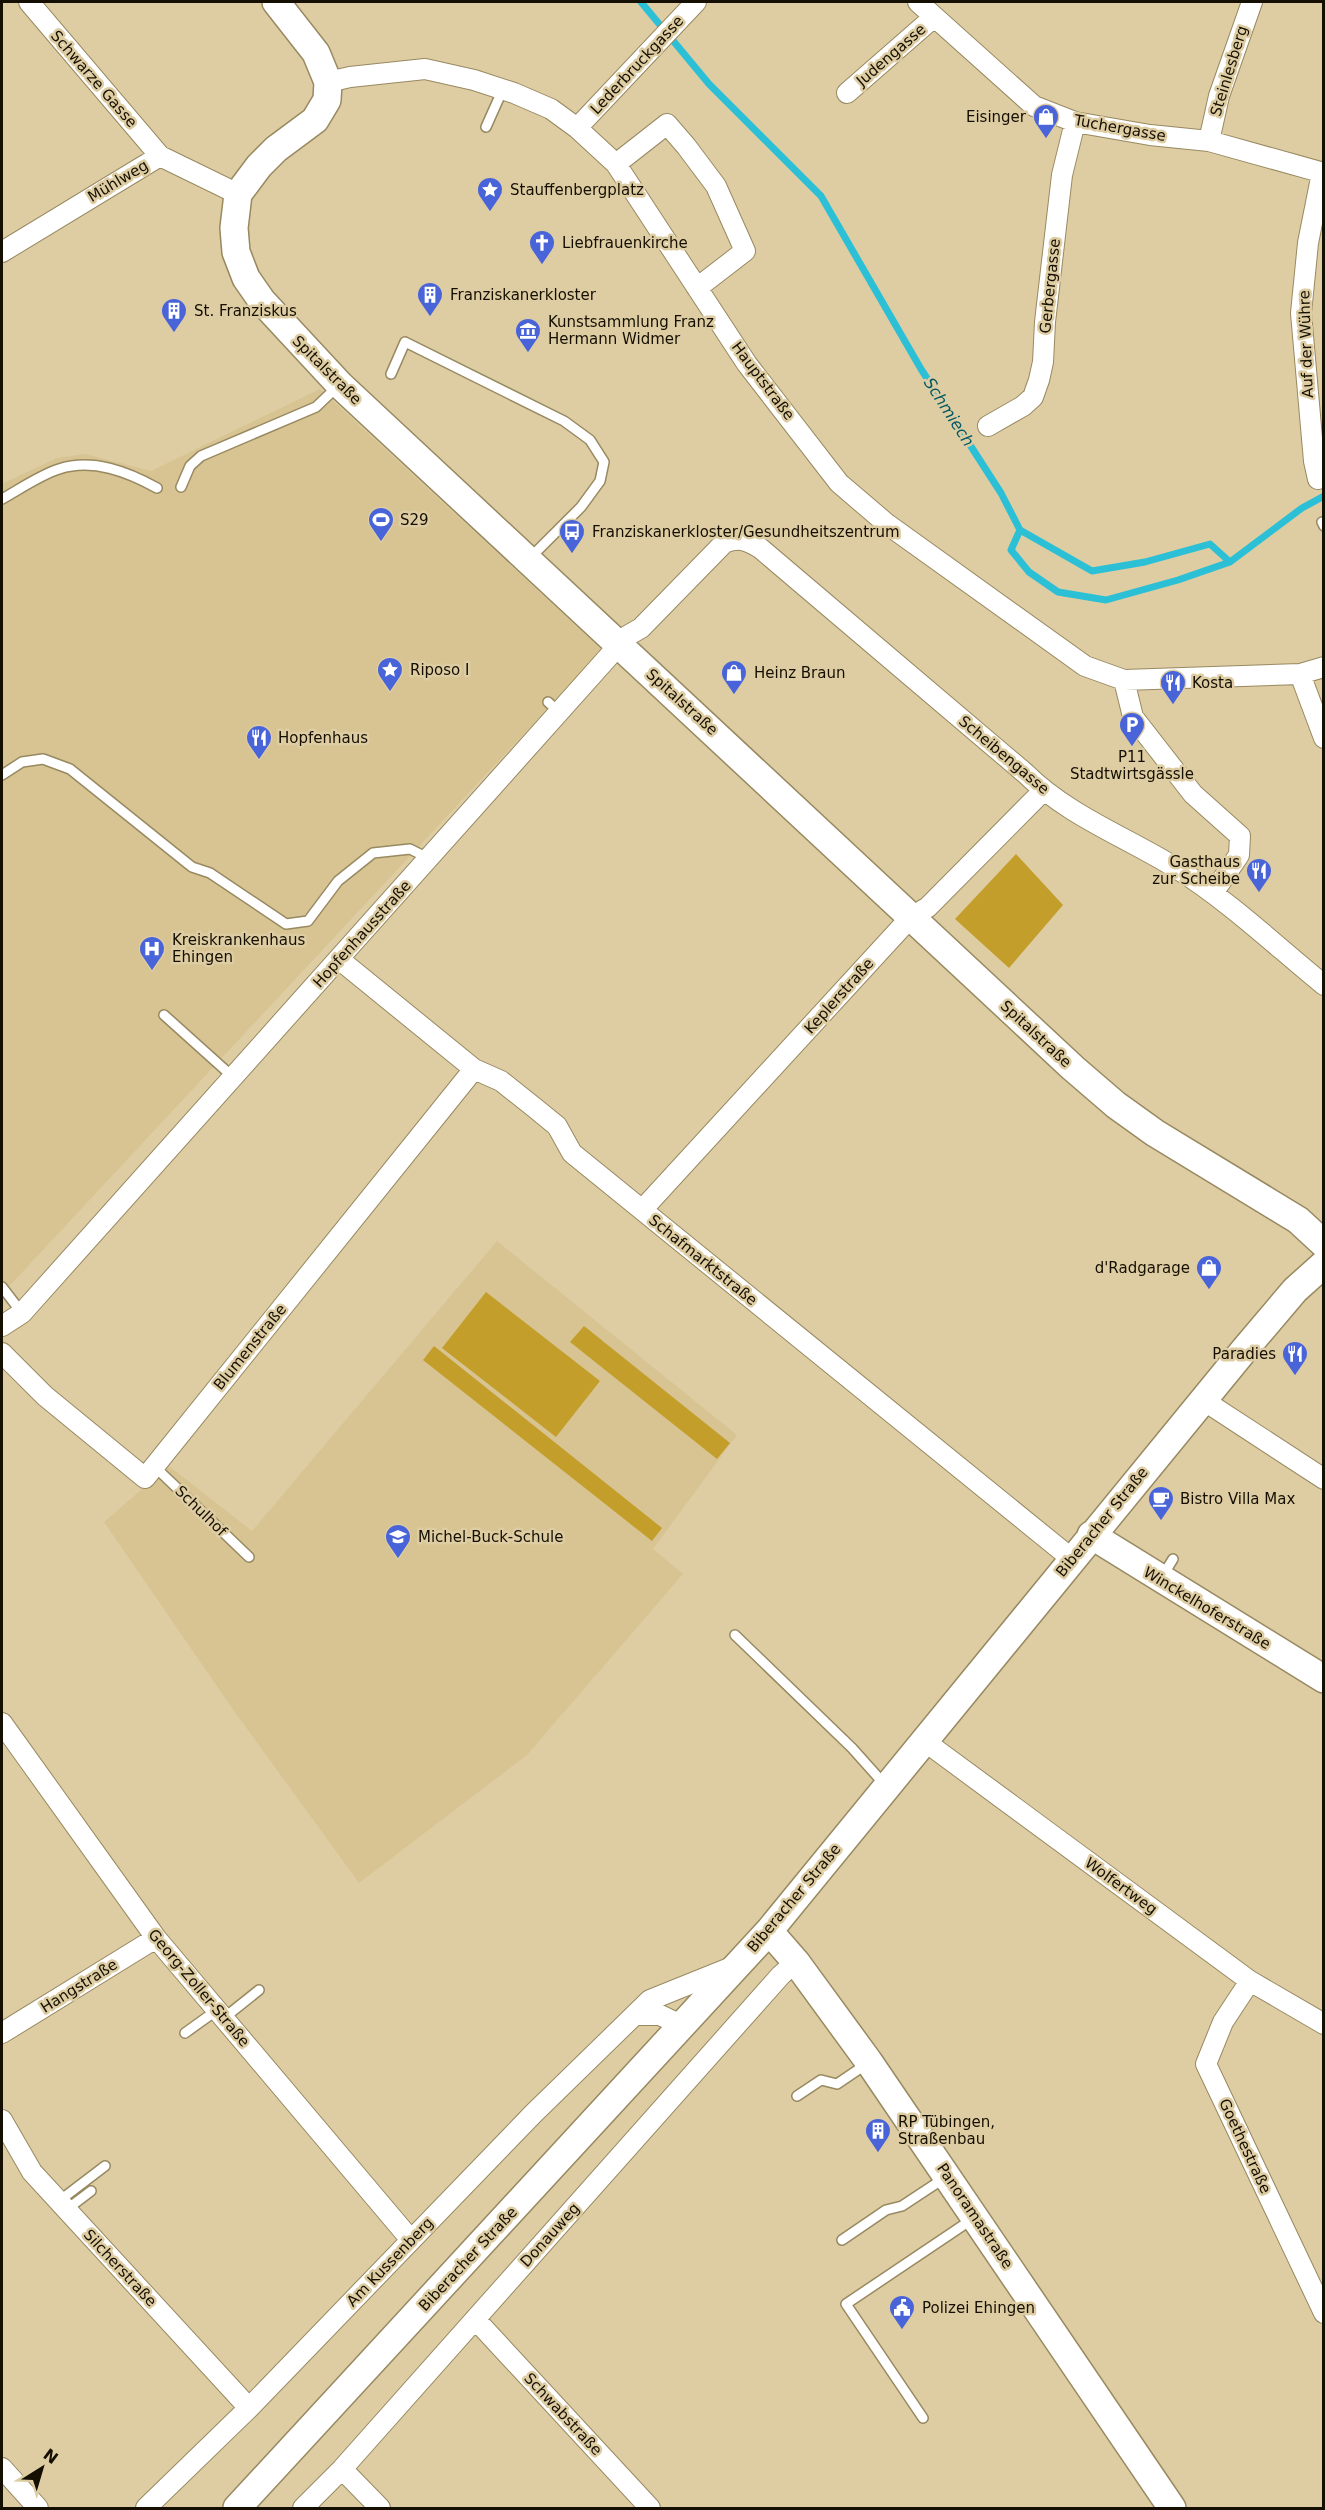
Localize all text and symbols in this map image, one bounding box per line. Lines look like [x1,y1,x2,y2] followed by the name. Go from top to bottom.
[587,12,687,118] street label: Lederbruckgasse
[852,20,929,91] street label: Judengasse
[1207,24,1251,118] street label: Steinlesberg
[47,27,141,131] street label: Schwarze Gasse
[1031,102,1061,140] shop icon: Eisinger
[966,108,1027,126] place label: Eisinger
[1072,111,1167,145] street label: Tuchergasse
[85,156,151,206] street label: Mühlweg
[475,175,505,213] place icon: Stauffenbergplatz
[510,181,644,199] place label: Stauffenbergplatz
[527,228,557,266] church icon: Liebfrauenkirche
[562,234,688,252] place label: Liebfrauenkirche
[1036,238,1064,334] street label: Gerbergasse
[415,280,445,318] building icon: Franziskanerkloster
[450,286,597,304] place label: Franziskanerkloster
[1295,290,1317,398] street label: Auf der Wühre
[159,296,189,334] building icon: St. Franziskus
[194,302,297,320] place label: St. Franziskus
[548,313,714,348] place label: Kunstsammlung Franz Hermann Widmer
[513,316,543,354] museum icon: Kunstsammlung Franz Hermann Widmer
[289,332,365,408] street label: Spitalstraße
[728,338,798,424] street label: Hauptstraße
[920,374,978,450] water label: Schmiech
[366,505,396,543] sports icon: S29
[400,511,429,529] place label: S29
[557,517,587,555] bus stop icon: Franziskanerkloster/Gesundheitszentrum
[592,523,900,541] place label: Franziskanerkloster/Gesundheitszentrum
[375,655,405,693] place icon: Riposo I
[719,658,749,696] shop icon: Heinz Braun
[410,661,469,679] place label: Riposo I
[754,664,846,682] place label: Heinz Braun
[642,665,722,739] street label: Spitalstraße
[1158,668,1188,706] restaurant icon: Kosta
[1192,674,1233,692] place label: Kosta
[1117,710,1147,748] parking icon: P11 Stadtwirtsgässle
[955,712,1053,798] street label: Scheibengasse
[244,723,274,761] restaurant icon: Hopfenhaus
[278,729,368,747] place label: Hopfenhaus
[1070,748,1194,783] place label: P11 Stadtwirtsgässle
[1152,853,1240,888] place label: Gasthaus zur Scheibe
[1244,856,1274,894] restaurant icon: Gasthaus zur Scheibe
[309,877,415,991] street label: Hopfenhausstraße
[172,931,306,966] place label: Kreiskrankenhaus Ehingen
[137,934,167,972] hospital icon: Kreiskrankenhaus Ehingen
[800,955,878,1037] street label: Keplerstraße
[997,997,1075,1071] street label: Spitalstraße
[645,1211,761,1309] street label: Schafmarktstraße
[1194,1253,1224,1291] shop icon: d'Radgarage
[1095,1259,1190,1277] place label: d'Radgarage
[210,1301,290,1393] street label: Blumenstraße
[1280,1339,1310,1377] restaurant icon: Paradies
[1212,1345,1276,1363] place label: Paradies
[1052,1464,1152,1580] street label: Biberacher Straße
[171,1482,231,1541] street label: Schulhof
[1146,1484,1176,1522] cafe icon: Bistro Villa Max
[1180,1490,1295,1508] place label: Bistro Villa Max
[383,1522,413,1560] school or university icon: Michel-Buck-Schule
[418,1528,563,1546] place label: Michel-Buck-Schule
[1140,1563,1274,1653] street label: Winckelhoferstraße
[743,1840,845,1956] street label: Biberacher Straße
[1081,1854,1161,1918] street label: Wolfertweg
[145,1926,253,2050] street label: Georg-Zoller-Straße
[37,1955,121,2017] street label: Hangstraße
[1215,2096,1275,2196] street label: Goethestraße
[898,2113,995,2148] place label: RP Tübingen, Straßenbau
[863,2116,893,2154] building icon: RP Tübingen, Straßenbau
[933,2160,1017,2272] street label: Panoramastraße
[517,2199,583,2271] street label: Donauweg
[415,2203,521,2315] street label: Biberacher Straße
[343,2214,437,2310] street label: Am Kussenberg
[80,2226,160,2310] street label: Silcherstraße
[887,2293,917,2331] public building icon: Polizei Ehingen
[922,2299,1035,2317] place label: Polizei Ehingen
[520,2369,606,2459] street label: Schwabstraße
[12,2438,72,2498] north arrow
[40,2445,62,2468] text: N

